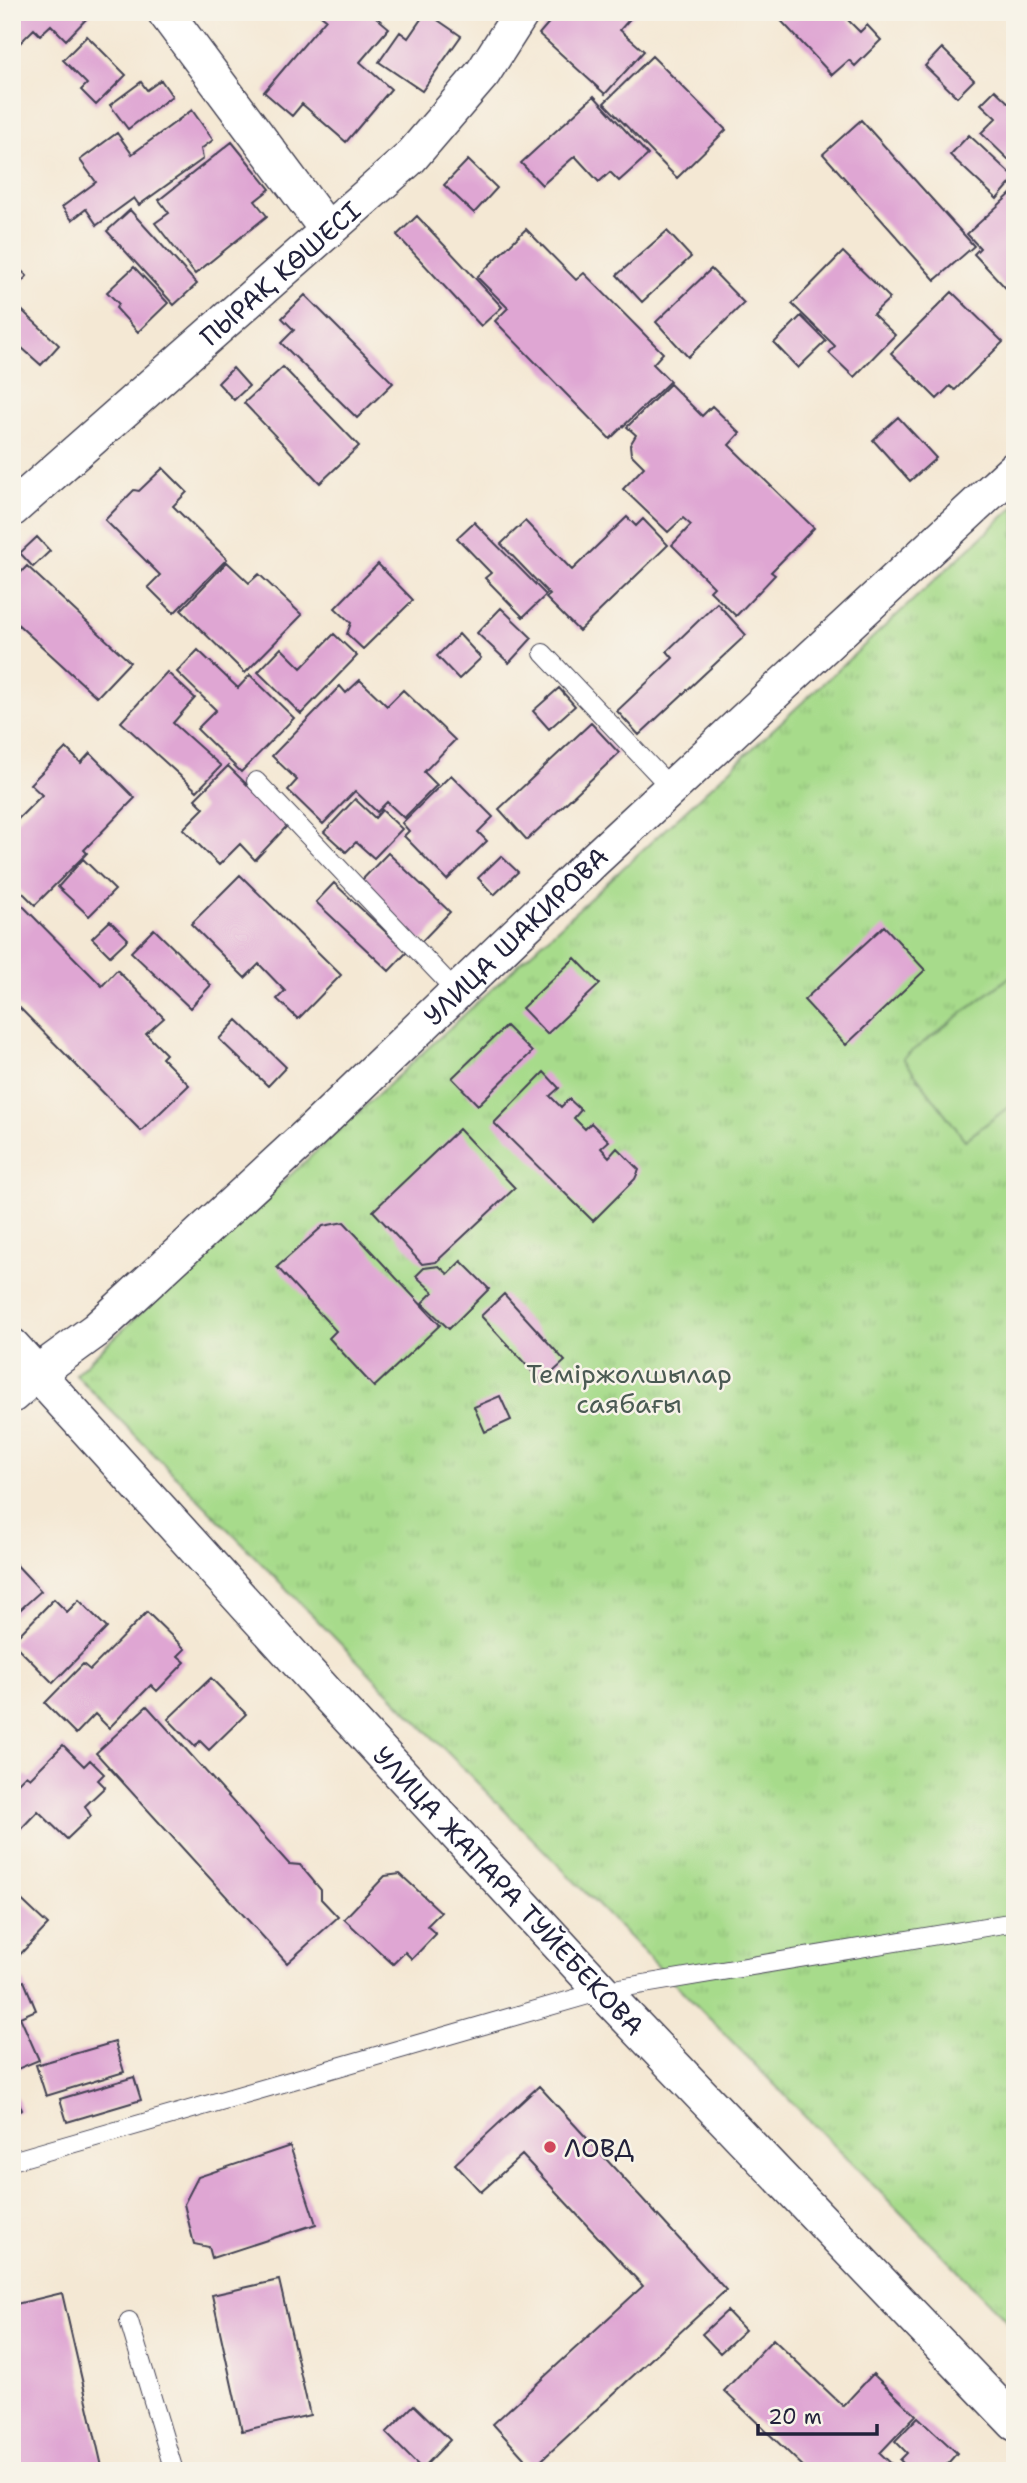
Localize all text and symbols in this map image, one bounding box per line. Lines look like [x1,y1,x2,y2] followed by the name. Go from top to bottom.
[192,193,367,353] street label: ПЫРАҚ КӨШЕСІ
[415,839,615,1033] street label: УЛИЦА ШАКИРОВА
[526,1356,732,1421] park label: Теміржолшылар саябағы
[366,1738,652,2042] street label: УЛИЦА ЖАПАРА ТУЙЕБЕКОВА
[564,2130,634,2165] place label: ЛОВД
[542,2139,558,2155] marker: ЛОВД
[758,2392,876,2436] scale bar
[768,2403,822,2431] text: 20 m

